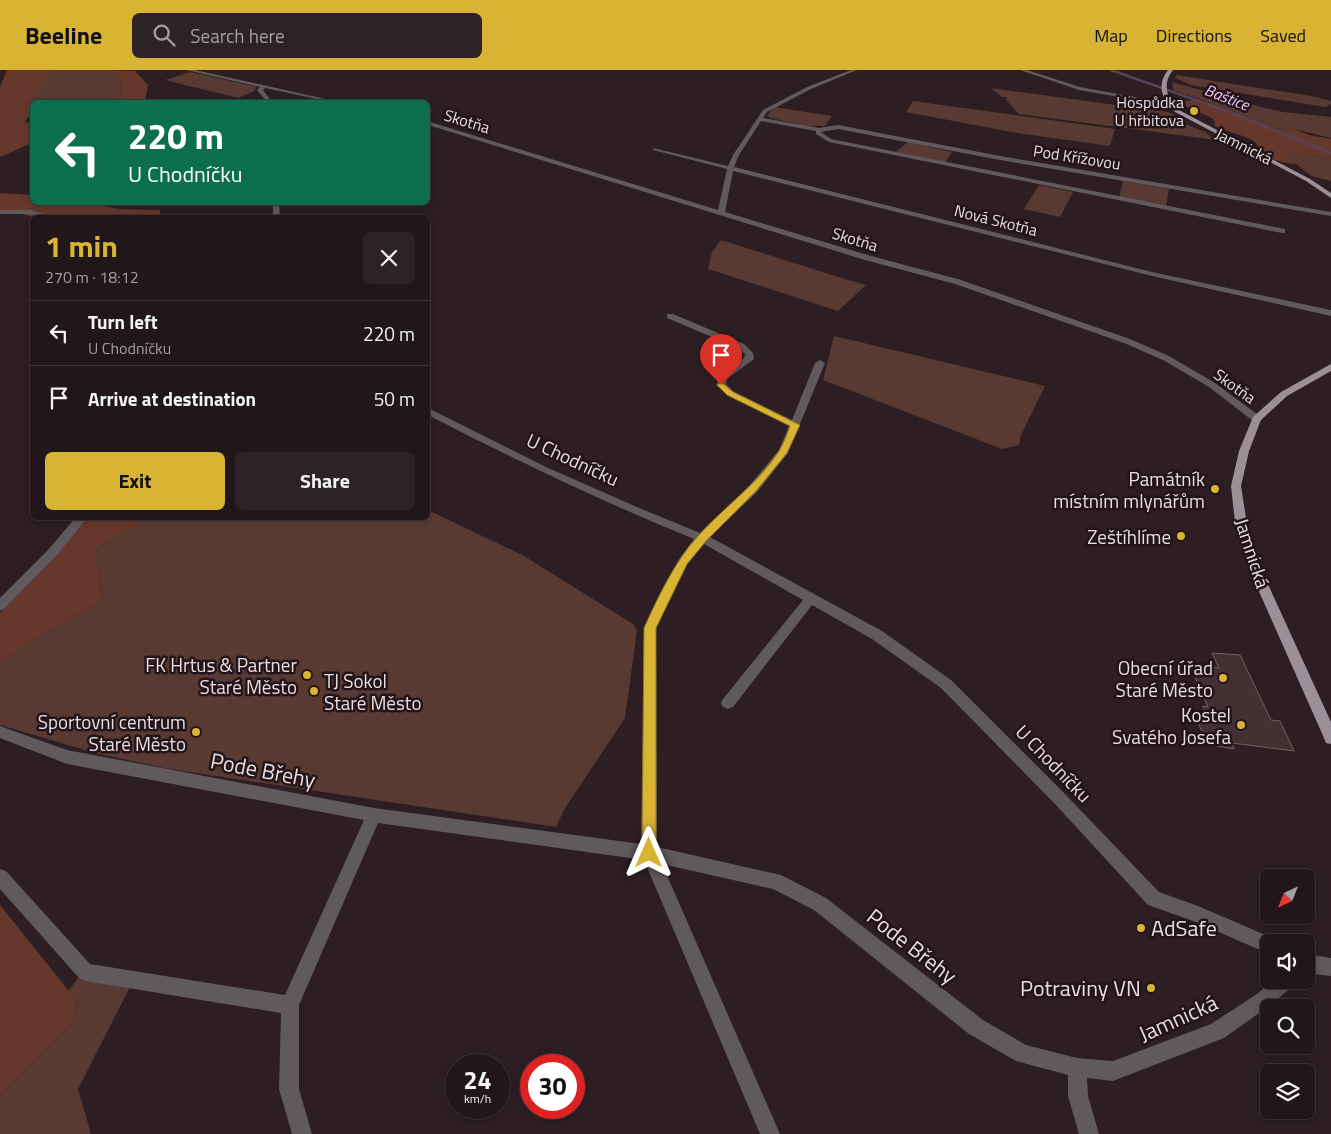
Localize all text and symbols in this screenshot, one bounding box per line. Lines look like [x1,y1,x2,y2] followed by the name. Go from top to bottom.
[132,13,482,58] search box
[25,17,102,53] text: Beeline
[150,21,178,49] icon: search
[190,21,285,50] text: Search here
[1094,22,1128,49] text: Map
[1156,22,1232,49] text: Directions
[1260,22,1306,49] text: Saved
[1201,78,1254,117] water label: Baštice
[1115,90,1184,132] place label: Hospůdka U hřbitova
[441,103,493,139] street label: Skotňa
[1188,105,1200,117] marker: Hospůdka U hřbitova
[128,109,224,163] text: 220 m
[45,120,110,185] icon: left
[1211,122,1277,170] street label: Jamnická
[1032,138,1122,176] street label: Pod Křížovou
[128,157,243,191] text: U Chodníčku
[952,198,1040,242] street label: Nová Skotňa
[829,221,881,257] street label: Skotňa
[45,223,118,269] text: 1 min
[363,232,415,284] button: close
[45,265,139,289] text: 270 m · 18:12
[88,307,158,336] text: Turn left
[45,319,73,347] icon: left
[363,319,415,348] text: 220 m
[700,334,742,385] pin
[88,336,171,360] text: U Chodníčku
[707,341,735,369] icon: arrive
[1209,363,1261,409] street label: Skotňa
[45,384,73,412] icon: arrive
[88,384,256,413] text: Arrive at destination
[374,384,415,413] text: 50 m
[522,425,624,493] street label: U Chodníčku
[45,452,225,510] button: Exit
[235,452,415,510] button: Share
[1053,464,1205,515] place label: Památník místním mlynářům
[1209,483,1221,495] marker: Památník místním mlynářům
[1228,514,1278,592] street label: Jamnická
[1087,522,1171,551] place label: Zeštíhlíme
[1175,530,1187,542] marker: Zeštíhlíme
[145,650,297,701] place label: FK Hrtus & Partner Staré Město
[1116,653,1213,704] place label: Obecní úřad Staré Město
[324,666,421,717] place label: TJ Sokol Staré Město
[301,669,313,681] marker: FK Hrtus & Partner Staré Město
[1217,672,1229,684] marker: Obecní úřad Staré Město
[308,685,320,697] marker: TJ Sokol Staré Město
[1112,700,1231,751] place label: Kostel Svatého Josefa
[38,707,186,758] place label: Sportovní centrum Staré Město
[1009,717,1099,809] street label: U Chodníčku
[1235,719,1247,731] marker: Kostel Svatého Josefa
[190,726,202,738] marker: Sportovní centrum Staré Město
[207,743,319,797] street label: Pode Břehy
[622,826,674,878] position arrow
[1260,869,1315,924] north arrow
[1260,869,1315,1119] map controls
[860,900,965,992] street label: Pode Břehy
[1151,911,1217,945] place label: AdSafe
[1135,922,1147,934] marker: AdSafe
[1260,934,1315,989] button: sound
[1020,971,1141,1005] place label: Potraviny VN
[1145,982,1157,994] marker: Potraviny VN
[1133,985,1223,1051] street label: Jamnická
[1260,999,1315,1054] button: search
[520,1054,585,1119] speed limit sign: 30
[463,1061,492,1099] text: 24
[1260,1064,1315,1119] button: layers
[464,1089,491,1108] text: km/h

